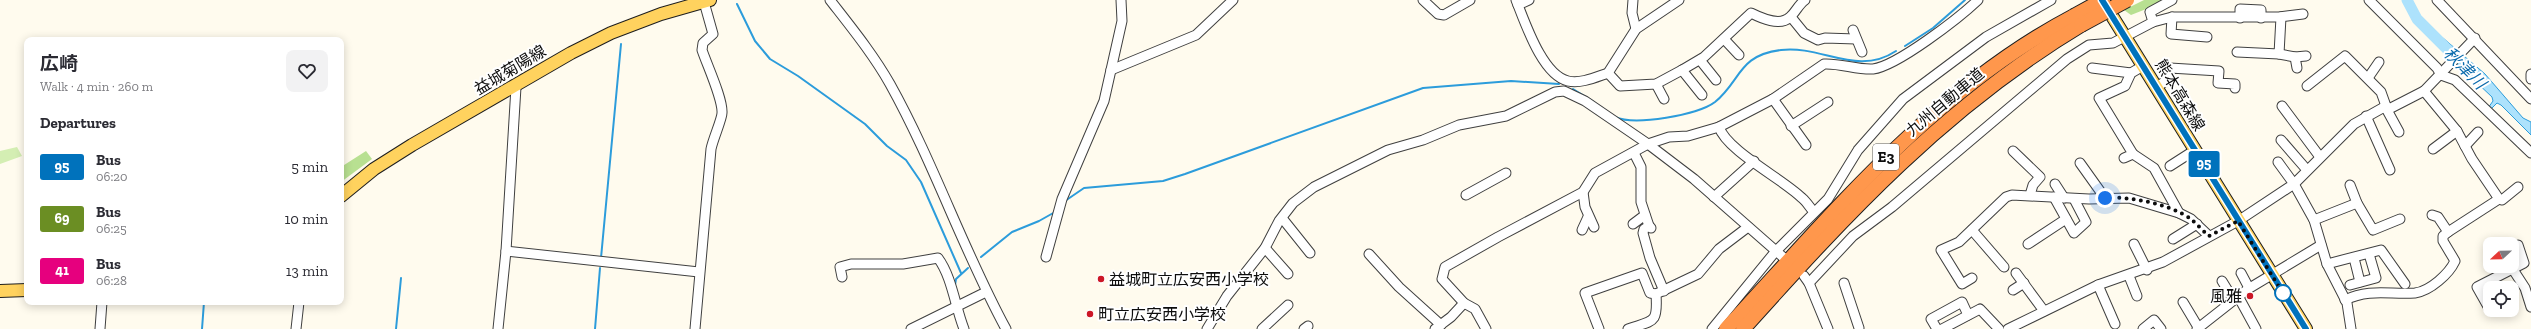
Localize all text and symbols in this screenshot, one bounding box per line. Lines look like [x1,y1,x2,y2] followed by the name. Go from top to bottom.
[471,41,549,99] street label: 益城菊陽線
[2440,43,2492,95] water label: 秋津川
[286,50,328,92] button: heart
[40,52,78,75] text: 広崎
[2151,56,2209,134] street label: 熊本高森線
[1902,64,1988,140] street label: 九州自動車道
[40,79,153,94] text: Walk · 4 min · 260 m
[40,114,116,132] text: Departures
[1873,144,1899,170] road number: E3
[96,151,121,169] text: Bus
[2186,151,2222,177] line badge: 95
[2197,155,2211,172] text: 95
[55,158,69,175] text: 95
[291,158,328,176] text: 5 min
[96,169,128,184] text: 06:20
[2095,188,2115,208] your location
[96,203,121,221] text: Bus
[55,210,70,227] text: 69
[284,210,328,228] text: 10 min
[96,221,127,236] text: 06:25
[2483,237,2519,273] north arrow
[2483,237,2519,317] map controls
[96,255,121,273] text: Bus
[55,262,69,279] text: 41
[286,262,328,280] text: 13 min
[1109,270,1269,289] place label: 益城町立広安西小学校
[96,273,127,288] text: 06:28
[1096,274,1106,284] marker: 益城町立広安西小学校
[2483,281,2519,317] button: locate
[2274,284,2292,302] unlabelled marker
[2210,287,2242,306] place label: 風雅
[2245,291,2255,301] marker: 風雅
[1098,305,1226,324] place label: 町立広安西小学校
[1085,309,1095,319] marker: 町立広安西小学校

